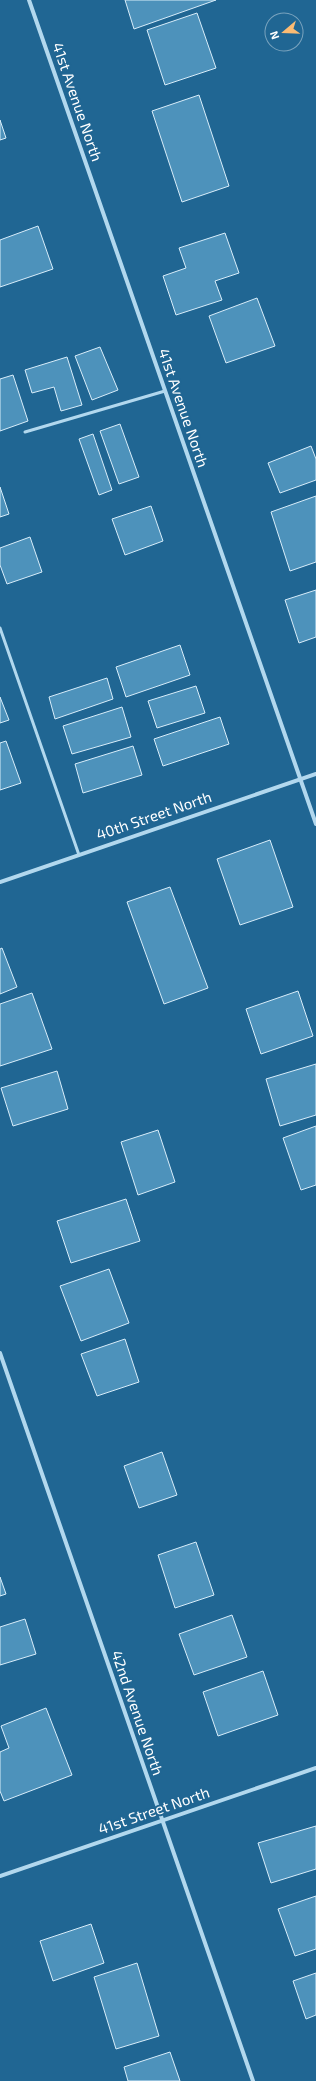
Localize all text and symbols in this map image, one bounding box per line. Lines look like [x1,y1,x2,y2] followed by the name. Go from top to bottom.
[264,12,304,52] north arrow
[267,29,282,41] text: N
[49,40,107,164] street label: 41st Avenue North
[155,346,213,470] street label: 41st Avenue North
[94,787,214,843] street label: 40th Street North
[108,1648,168,1778] street label: 42nd Avenue North
[96,1783,212,1838] street label: 41st Street North

